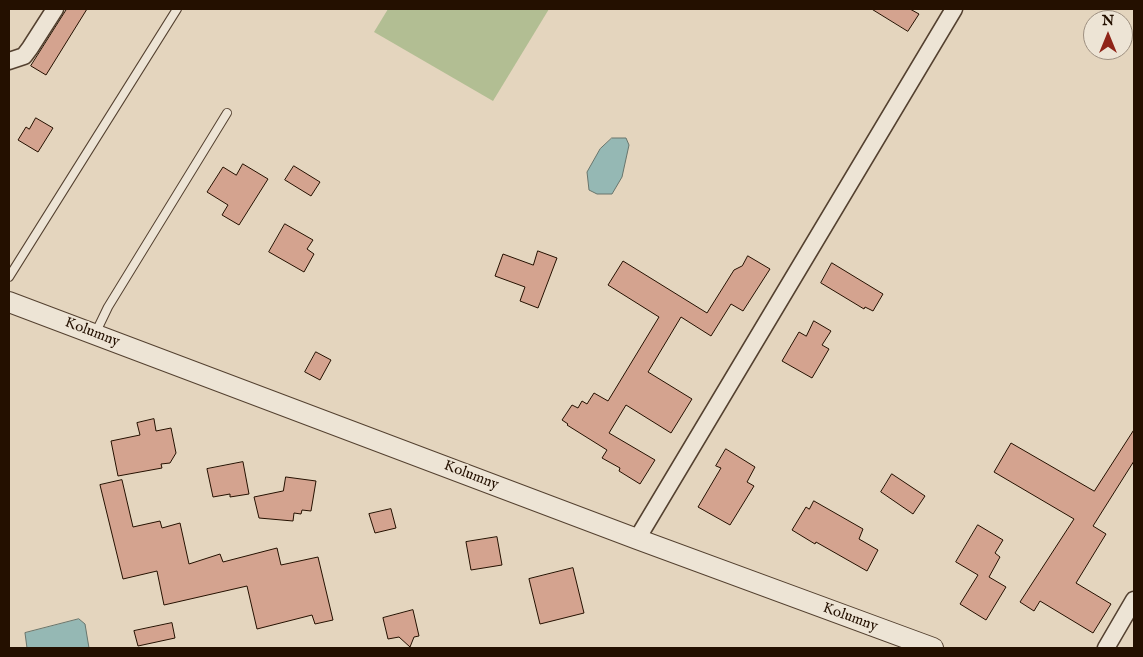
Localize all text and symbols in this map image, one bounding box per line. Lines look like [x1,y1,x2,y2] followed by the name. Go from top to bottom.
[1083,10,1133,60] north arrow
[1102,12,1114,30] text: N
[62,314,122,352] street label: Kolumny
[441,457,501,495] street label: Kolumny
[820,600,880,636] street label: Kolumny

